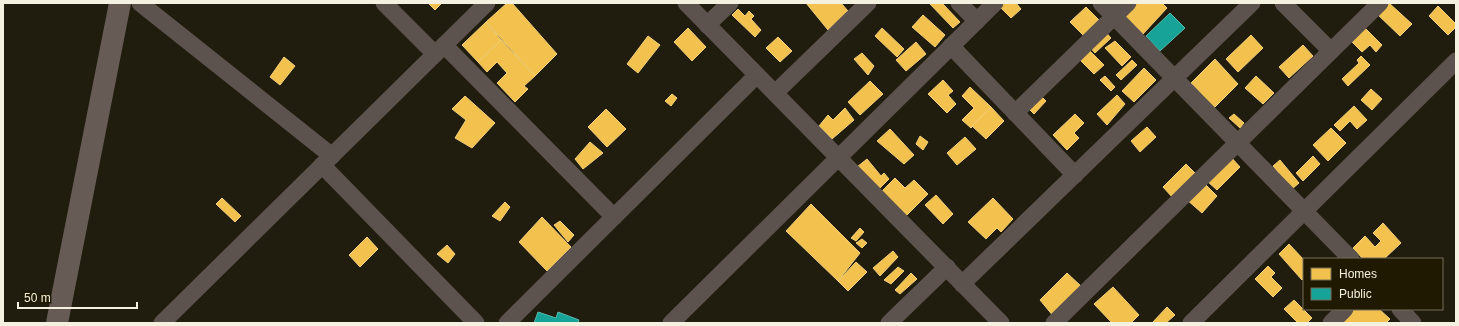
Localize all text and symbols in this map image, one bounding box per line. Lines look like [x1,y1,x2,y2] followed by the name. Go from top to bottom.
[1303,258,1443,310] legend
[1339,267,1377,281] text: Homes
[18,284,137,310] scale bar
[1339,287,1372,301] text: Public
[24,291,51,305] text: 50 m

